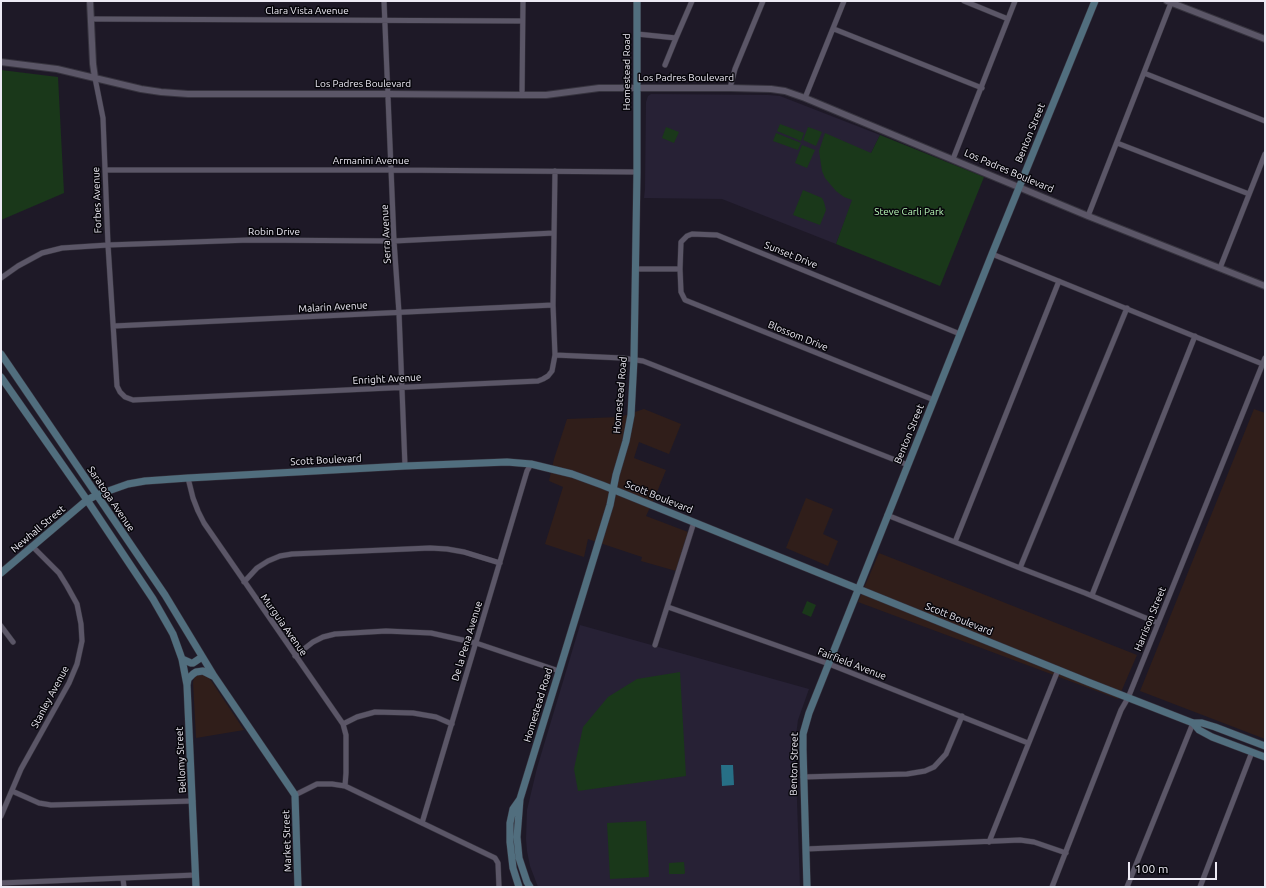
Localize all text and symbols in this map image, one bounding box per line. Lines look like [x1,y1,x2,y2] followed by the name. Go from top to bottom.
[265,5,349,17] street label: Clara Vista Avenue
[621,33,633,111] street label: Homestead Road
[638,72,734,84] street label: Los Padres Boulevard
[315,78,411,90] street label: Los Padres Boulevard
[1013,101,1047,165] street label: Benton Street
[962,147,1056,195] street label: Los Padres Boulevard
[333,155,409,167] street label: Armanini Avenue
[90,167,104,233] street label: Forbes Avenue
[378,204,394,264] street label: Serra Avenue
[874,206,944,218] park label: Steve Carli Park
[248,226,300,238] street label: Robin Drive
[763,239,819,271] street label: Sunset Drive
[298,299,368,315] street label: Malarin Avenue
[766,318,830,354] street label: Blossom Drive
[611,356,629,434] street label: Homestead Road
[352,371,422,387] street label: Enright Avenue
[892,402,926,466] street label: Benton Street
[290,452,362,468] street label: Scott Boulevard
[85,464,137,534] street label: Saratoga Avenue
[624,478,694,516] street label: Scott Boulevard
[9,503,67,555] street label: Newhall Street
[1132,585,1168,653] street label: Harrison Street
[258,592,310,658] street label: Murguia Avenue
[449,600,485,682] street label: De la Pena Avenue
[924,600,994,638] street label: Scott Boulevard
[816,645,888,683] street label: Fairfield Avenue
[29,664,71,730] street label: Stanley Avenue
[521,666,555,744] street label: Homestead Road
[173,726,189,794] street label: Bellomy Street
[787,732,801,796] street label: Benton Street
[280,810,294,872] street label: Market Street
[1130,854,1219,880] scale bar
[1135,862,1168,875] text: 100 m

